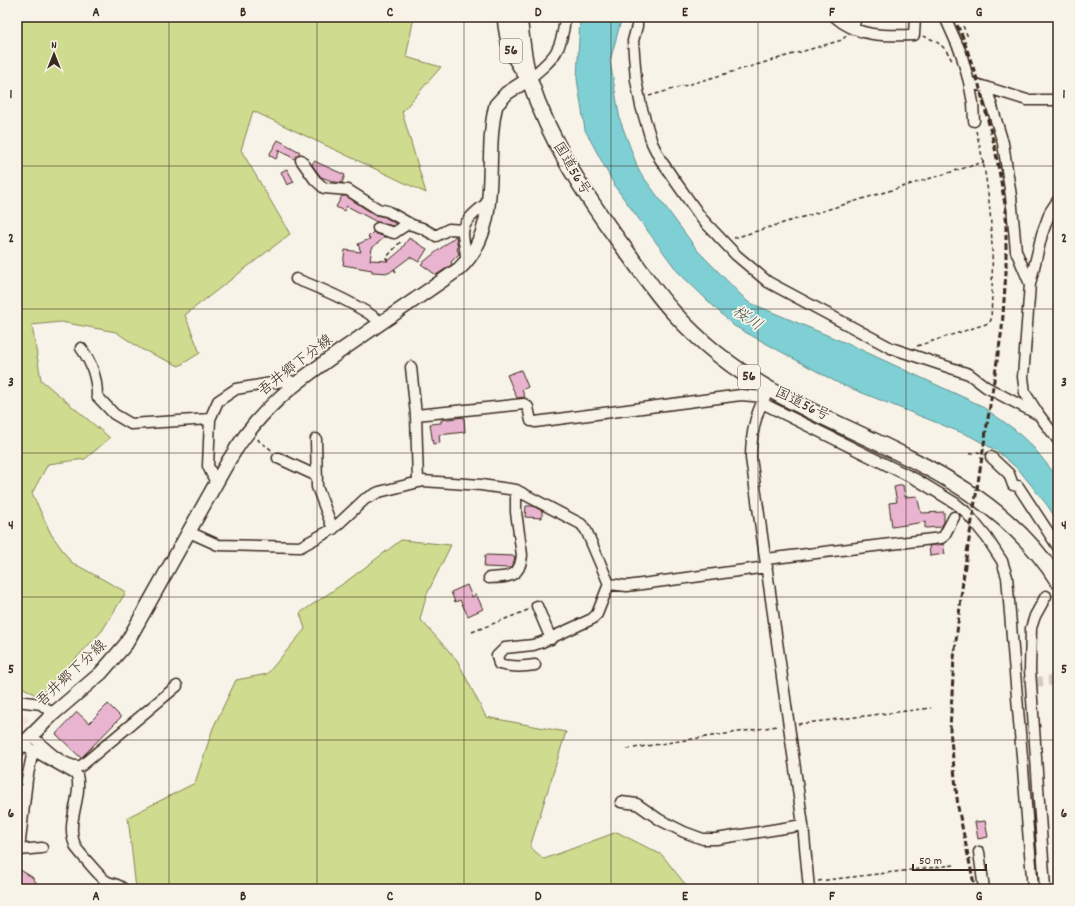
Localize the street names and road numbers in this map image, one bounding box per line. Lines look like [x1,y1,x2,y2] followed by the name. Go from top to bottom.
[500,39,522,63] road number: 56
[546,138,596,200] street label: 国道56号
[254,330,338,402] street label: 吾井郷下分線
[738,365,760,389] road number: 56
[771,382,833,428] street label: 国道56号
[32,635,112,713] street label: 吾井郷下分線

